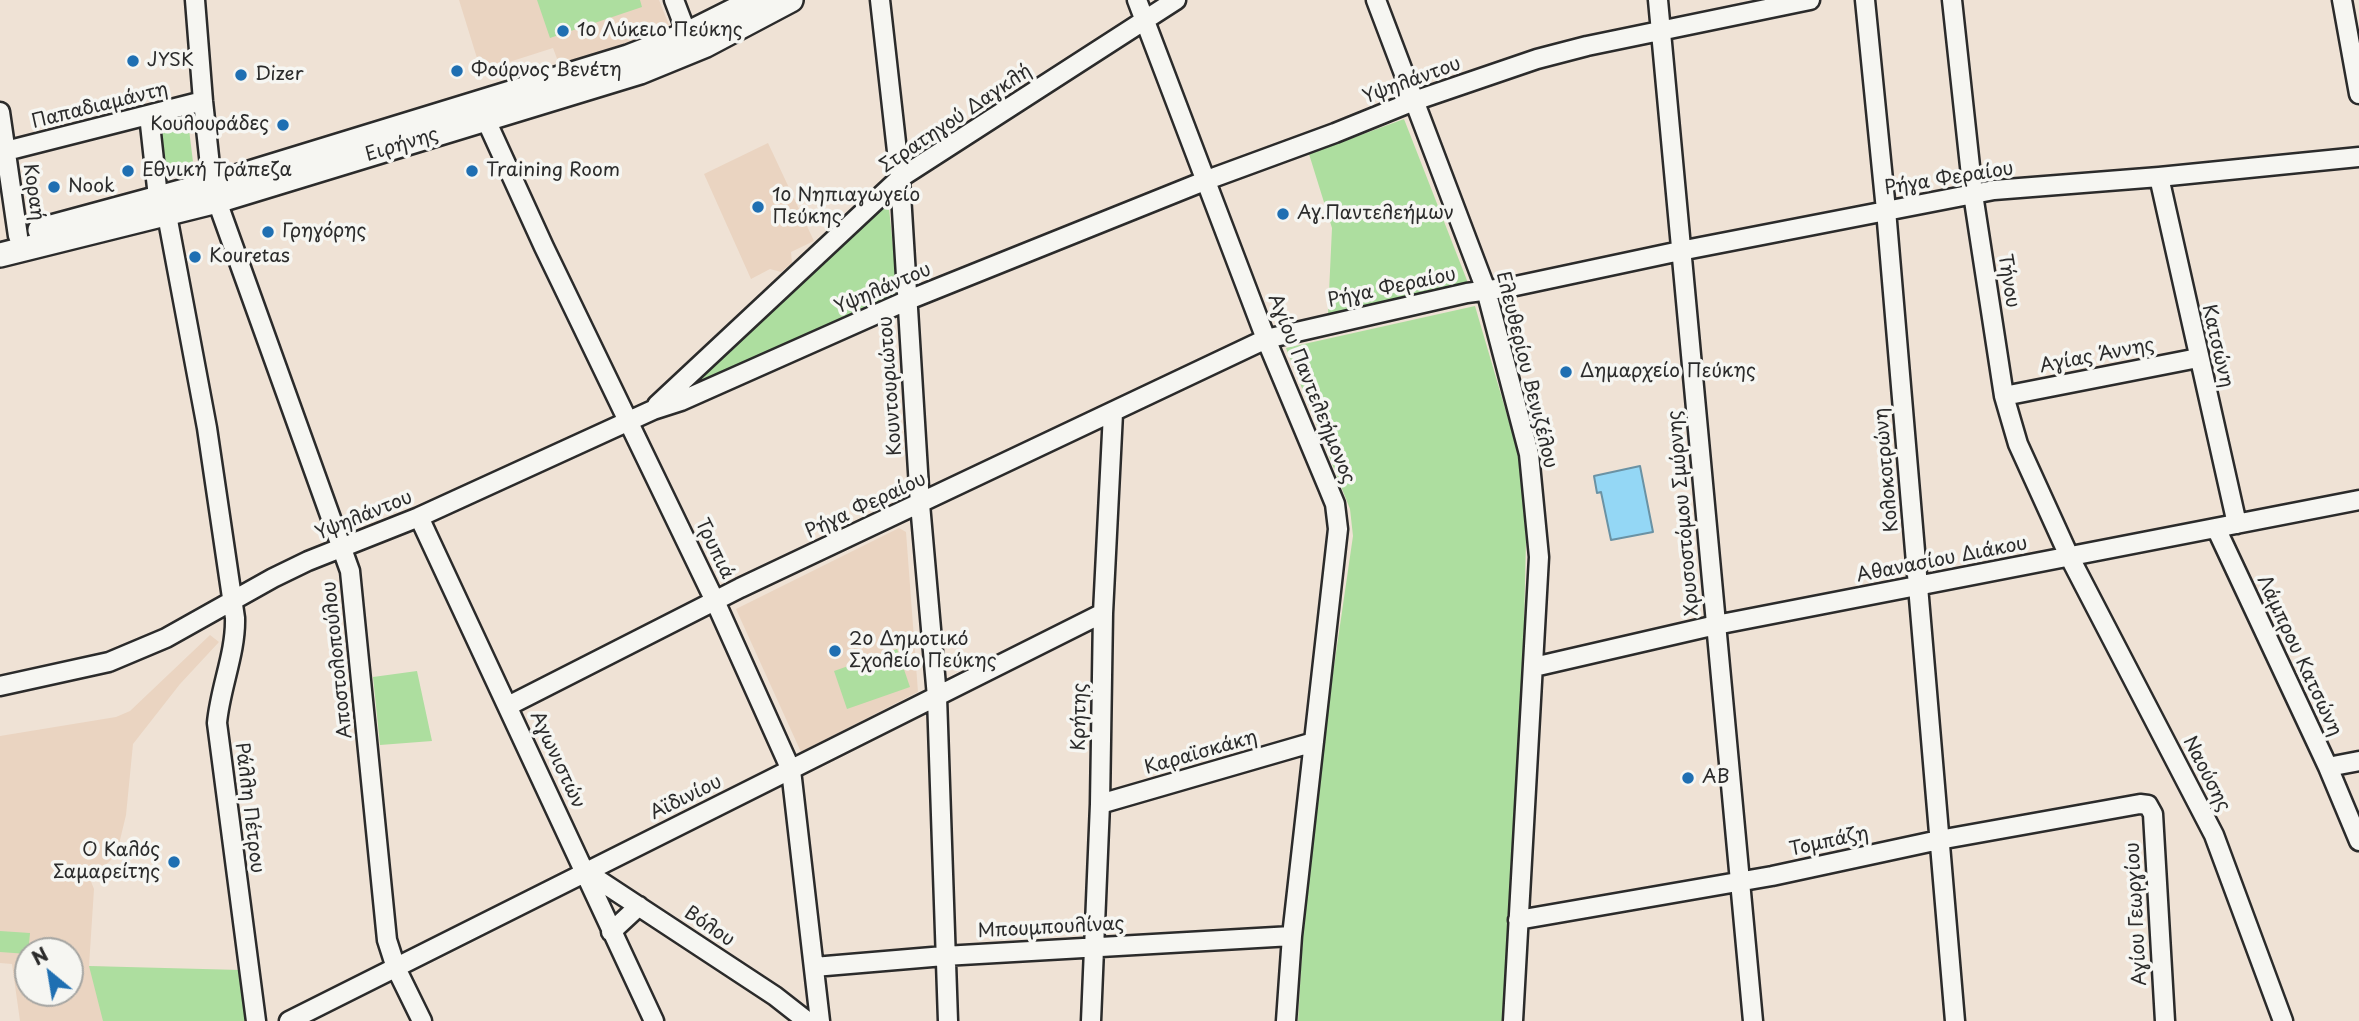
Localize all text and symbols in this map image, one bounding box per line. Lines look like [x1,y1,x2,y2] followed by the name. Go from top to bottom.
[577,20,743,42] place label: 1ο Λύκειο Πεύκης
[555,23,571,39] marker: 1ο Λύκειο Πεύκης
[147,50,194,72] place label: JYSK
[125,53,141,69] marker: JYSK
[1360,53,1464,109] street label: Υψηλάντου
[471,60,622,82] place label: Φούρνος Βενέτη
[876,60,1036,178] street label: Στρατηγού Δαγκλή
[449,63,465,79] marker: Φούρνος Βενέτη
[255,64,303,86] place label: Dizer
[233,67,249,83] marker: Dizer
[30,78,170,134] street label: Παπαδιαμάντη
[150,114,269,136] place label: Κουλουράδες
[275,117,291,133] marker: Κουλουράδες
[363,123,441,167] street label: Ειρήνης
[1883,158,2015,200] street label: Ρήγα Φεραίου
[142,160,292,182] place label: Εθνική Τράπεζα
[486,160,620,182] place label: Training Room
[18,162,48,222] street label: Κοραή
[120,163,136,179] marker: Εθνική Τράπεζα
[464,163,480,179] marker: Training Room
[68,176,115,198] place label: Nook
[46,179,62,195] marker: Nook
[772,185,920,229] place label: 1ο Νηπιαγωγείο Πεύκης
[750,199,766,215] marker: 1ο Νηπιαγωγείο Πεύκης
[1297,203,1454,225] place label: Αγ.Παντελεήμων
[1275,206,1291,222] marker: Αγ.Παντελεήμων
[282,221,366,243] place label: Γρηγόρης
[260,224,276,240] marker: Γρηγόρης
[209,246,290,268] place label: Kouretas
[187,249,203,265] marker: Kouretas
[1993,252,2023,310] street label: Τήνου
[831,258,935,320] street label: Υψηλάντου
[1326,263,1458,313] street label: Ρήγα Φεραίου
[1490,269,1562,471] street label: Ελευθερίου Βενιζέλου
[1263,291,1359,487] street label: Αγίου Παντελεήμονος
[2196,302,2238,390] street label: Κατσώνη
[875,315,907,457] street label: Κουντουριώτου
[2038,334,2156,378] street label: Αγίας Άννης
[1580,361,1756,383] place label: Δημαρχείο Πεύκης
[1558,364,1574,380] marker: Δημαρχείο Πεύκης
[1870,407,1904,533] street label: Κολοκοτρώνη
[1664,409,1704,617] street label: Χρυσοστόμου Σμύρνης
[802,468,930,544] street label: Ρήγα Φεραίου
[312,486,416,546] street label: Υψηλάντου
[690,515,738,583] street label: Τρυπιά
[1855,532,2029,588] street label: Αθανασίου Διάκου
[2252,572,2346,740] street label: Λάμπρου Κατσώνη
[318,580,358,740] street label: Αποστολοπούλου
[849,629,997,673] place label: 2ο Δημοτικό Σχολείο Πεύκης
[827,643,843,659] marker: 2ο Δημοτικό Σχολείο Πεύκης
[1068,683,1092,751] street label: Κρήτης
[525,708,589,812] street label: Αγωνιστών
[1142,726,1260,780] street label: Καραϊσκάκη
[2177,733,2235,815] street label: Ναούσης
[230,742,268,874] street label: Ράλλη Πέτρου
[1702,767,1729,789] place label: ΑΒ
[1680,770,1696,786] marker: ΑΒ
[646,771,726,825] street label: Αϊδινίου
[1787,822,1871,862] street label: Τομπάζη
[53,840,160,884] place label: Ο Καλός Σαμαρείτης
[2122,842,2152,986] street label: Αγίου Γεωργίου
[166,854,182,870] marker: Ο Καλός Σαμαρείτης
[680,902,738,952] street label: Βόλου
[977,913,1125,943] street label: Μπουμπουλίνας
[14,937,84,1007] north arrow
[26,940,53,971] text: N

